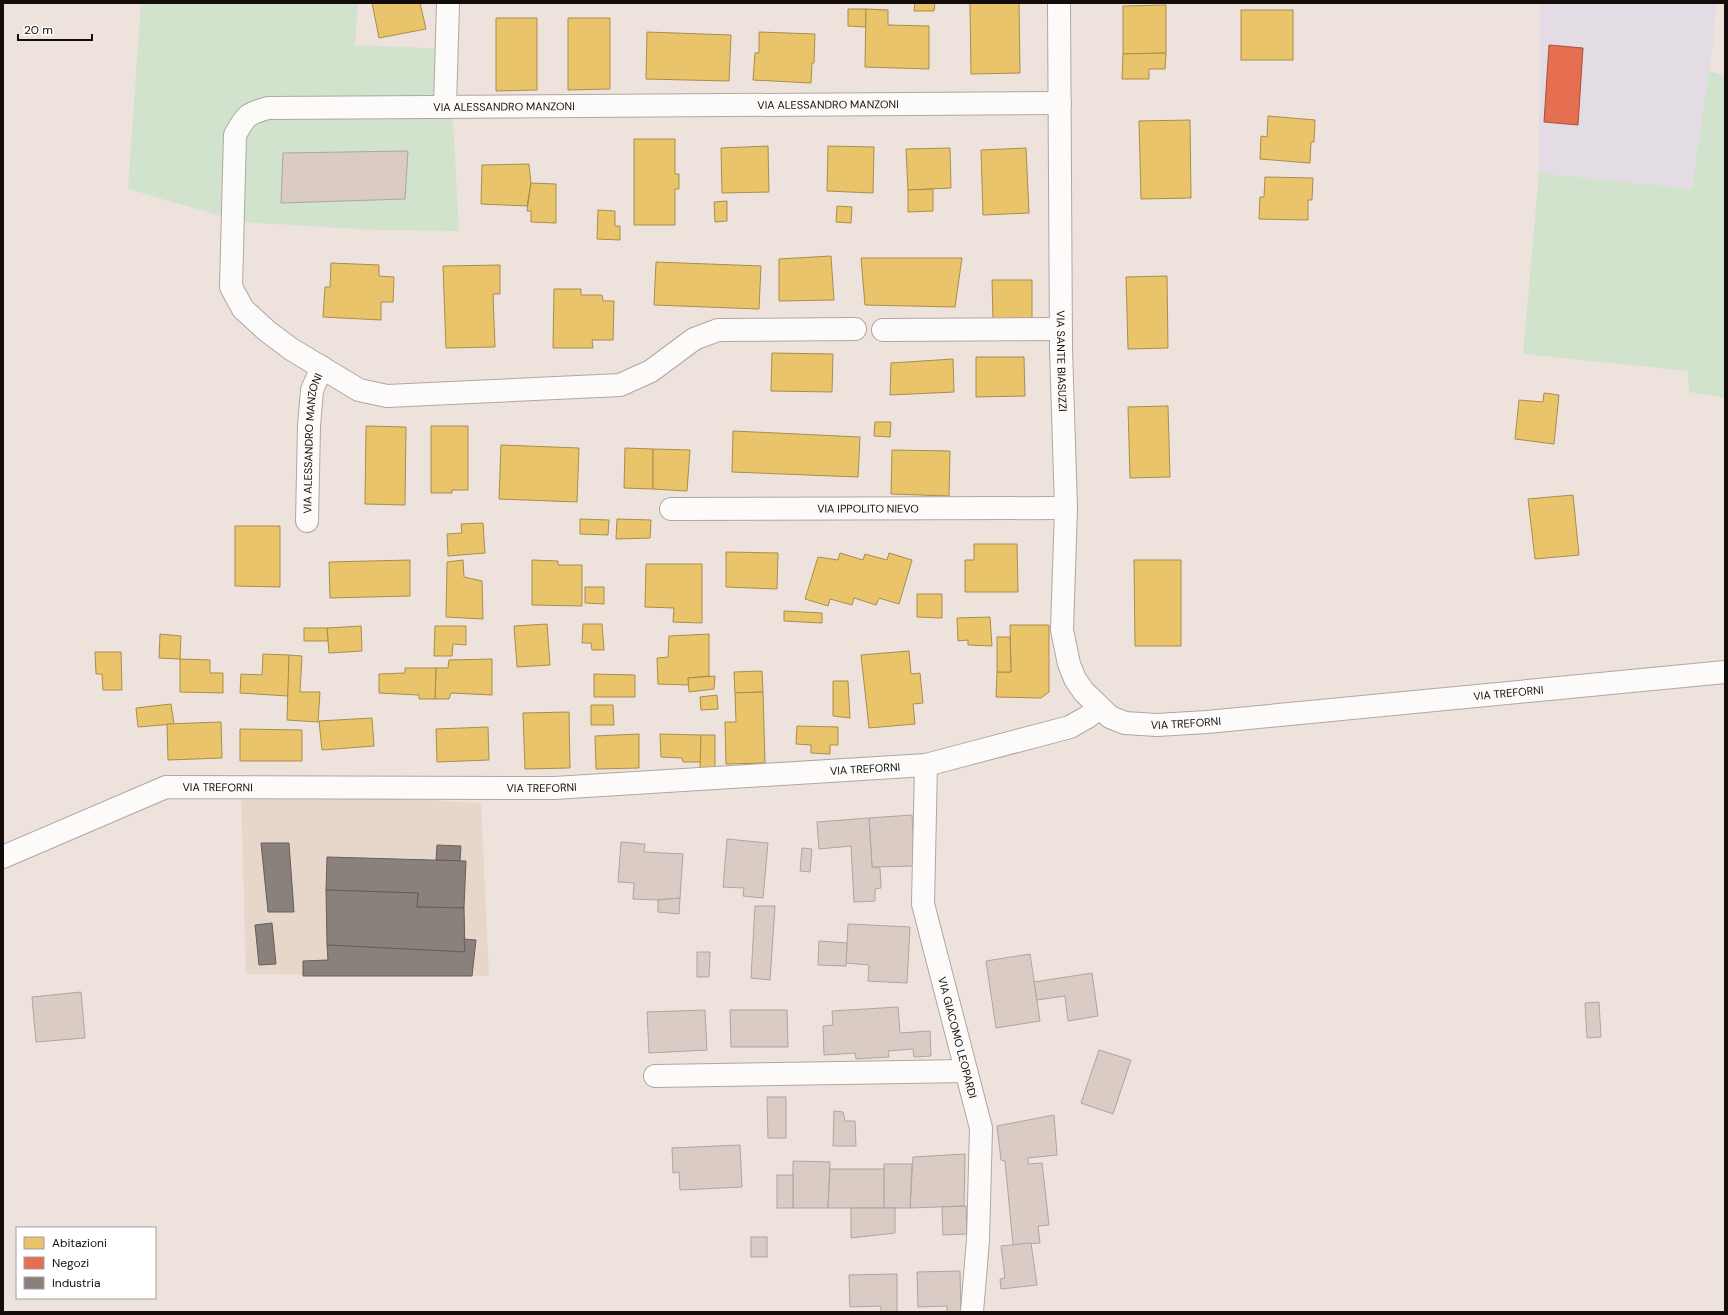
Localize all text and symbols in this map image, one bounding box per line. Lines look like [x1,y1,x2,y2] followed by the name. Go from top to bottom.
[18,16,92,42] scale bar
[24,22,53,38] text: 20 m
[757,97,899,112] street label: VIA ALESSANDRO MANZONI
[433,99,575,114] street label: VIA ALESSANDRO MANZONI
[1054,310,1070,412] street label: VIA SANTE BIASUZZI
[300,371,325,514] street label: VIA ALESSANDRO MANZONI
[817,501,919,516] street label: VIA IPPOLITO NIEVO
[1473,683,1544,703] street label: VIA TREFORNI
[1150,714,1222,732] street label: VIA TREFORNI
[830,760,901,778] street label: VIA TREFORNI
[182,780,253,794] street label: VIA TREFORNI
[506,780,577,795] street label: VIA TREFORNI
[935,975,980,1100] street label: VIA GIACOMO LEOPARDI
[16,1227,156,1299] legend
[52,1235,107,1251] text: Abitazioni
[52,1255,89,1271] text: Negozi
[52,1275,100,1291] text: Industria

